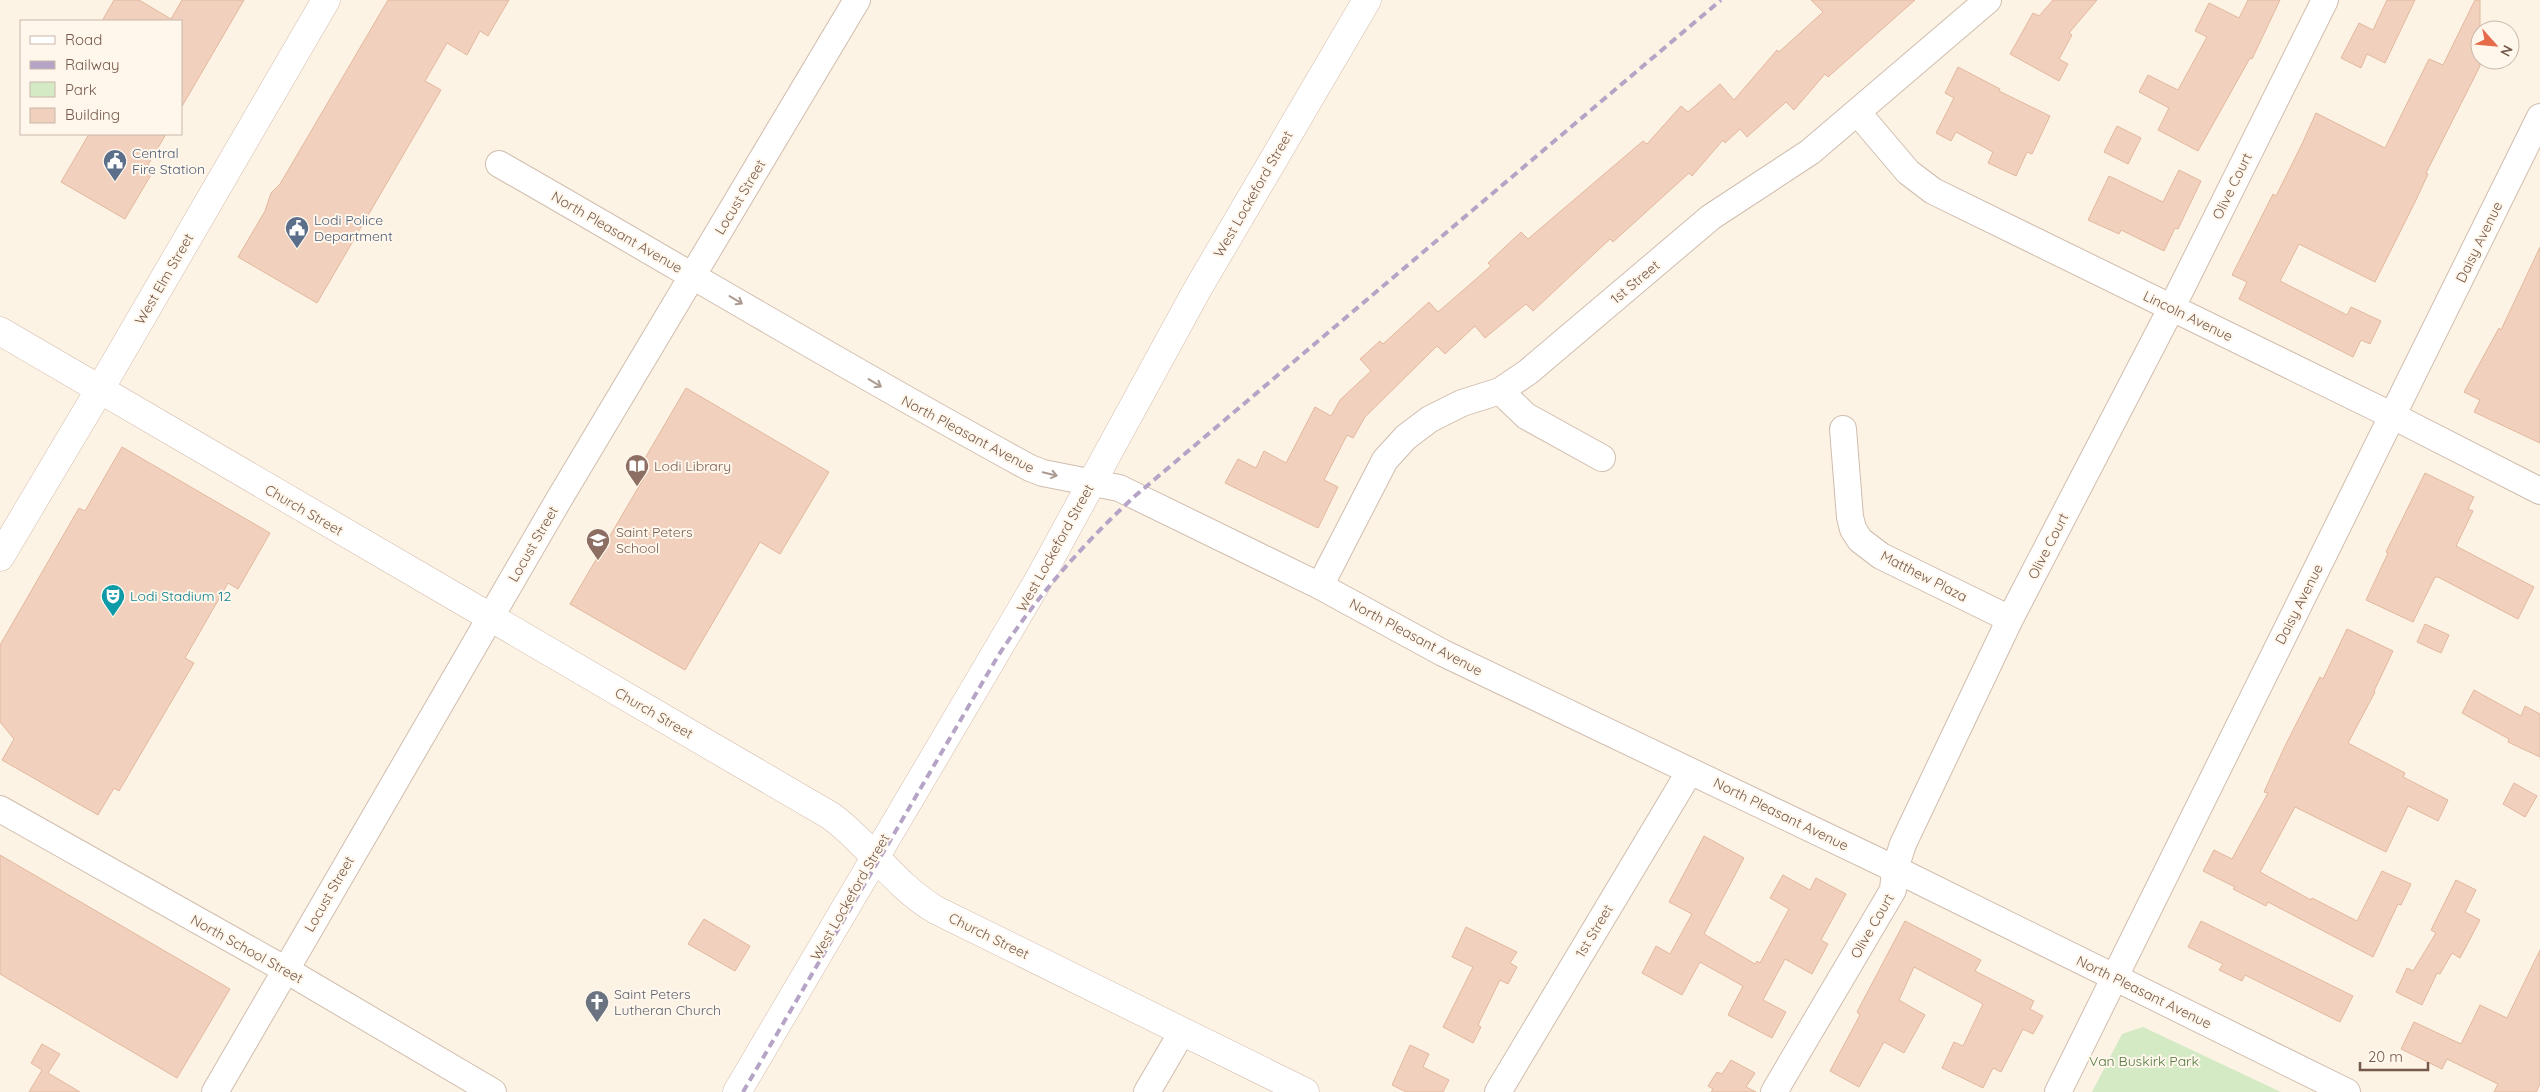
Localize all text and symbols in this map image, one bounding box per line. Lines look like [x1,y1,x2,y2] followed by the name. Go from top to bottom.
[20,20,182,135] legend
[2470,20,2520,70] north arrow
[65,30,102,49] text: Road
[2496,42,2517,60] text: N
[65,55,120,74] text: Railway
[65,80,97,99] text: Park
[65,105,120,124] text: Building
[1209,127,1297,261] street label: West Lockeford Street
[132,144,205,178] place label: Central Fire Station
[102,148,128,182] public building icon: Central Fire Station
[2208,150,2256,222] street label: Olive Court
[711,156,770,238] street label: Locust Street
[548,187,686,277] street label: North Pleasant Avenue
[2452,199,2506,285] street label: Daisy Avenue
[314,211,393,245] place label: Lodi Police Department
[284,215,310,249] public building icon: Lodi Police Department
[131,230,198,328] street label: West Elm Street
[1607,256,1663,308] street label: 1st Street
[2140,287,2236,345] street label: Lincoln Avenue
[728,296,742,306] one-way arrow
[868,379,882,389] one-way arrow
[898,391,1038,477] street label: North Pleasant Avenue
[624,453,650,487] library icon: Lodi Library
[654,457,731,475] place label: Lodi Library
[1042,470,1058,480] one-way arrow
[262,480,347,540] street label: Church Street
[1012,481,1098,615] street label: West Lockeford Street
[504,503,562,585] street label: Locust Street
[2024,510,2072,582] street label: Olive Court
[616,523,693,557] place label: Saint Peters School
[585,527,611,561] school or university icon: Saint Peters School
[1878,546,1970,606] street label: Matthew Plaza
[2271,561,2327,647] street label: Daisy Avenue
[100,583,126,617] theatre icon: Lodi Stadium 12
[130,587,232,605] place label: Lodi Stadium 12
[1346,594,1486,680] street label: North Pleasant Avenue
[612,683,697,743] street label: Church Street
[1710,773,1852,855] street label: North Pleasant Avenue
[806,830,894,964] street label: West Lockeford Street
[300,853,358,935] street label: Locust Street
[1846,890,1898,962] street label: Olive Court
[1571,901,1617,961] street label: 1st Street
[946,909,1032,963] street label: Church Street
[188,911,307,987] street label: North School Street
[2073,951,2215,1033] street label: North Pleasant Avenue
[614,985,721,1019] place label: Saint Peters Lutheran Church
[584,989,610,1023] church icon: Saint Peters Lutheran Church
[2360,1040,2428,1072] scale bar
[2368,1047,2403,1066] text: 20 m
[2089,1052,2199,1070] park label: Van Buskirk Park

